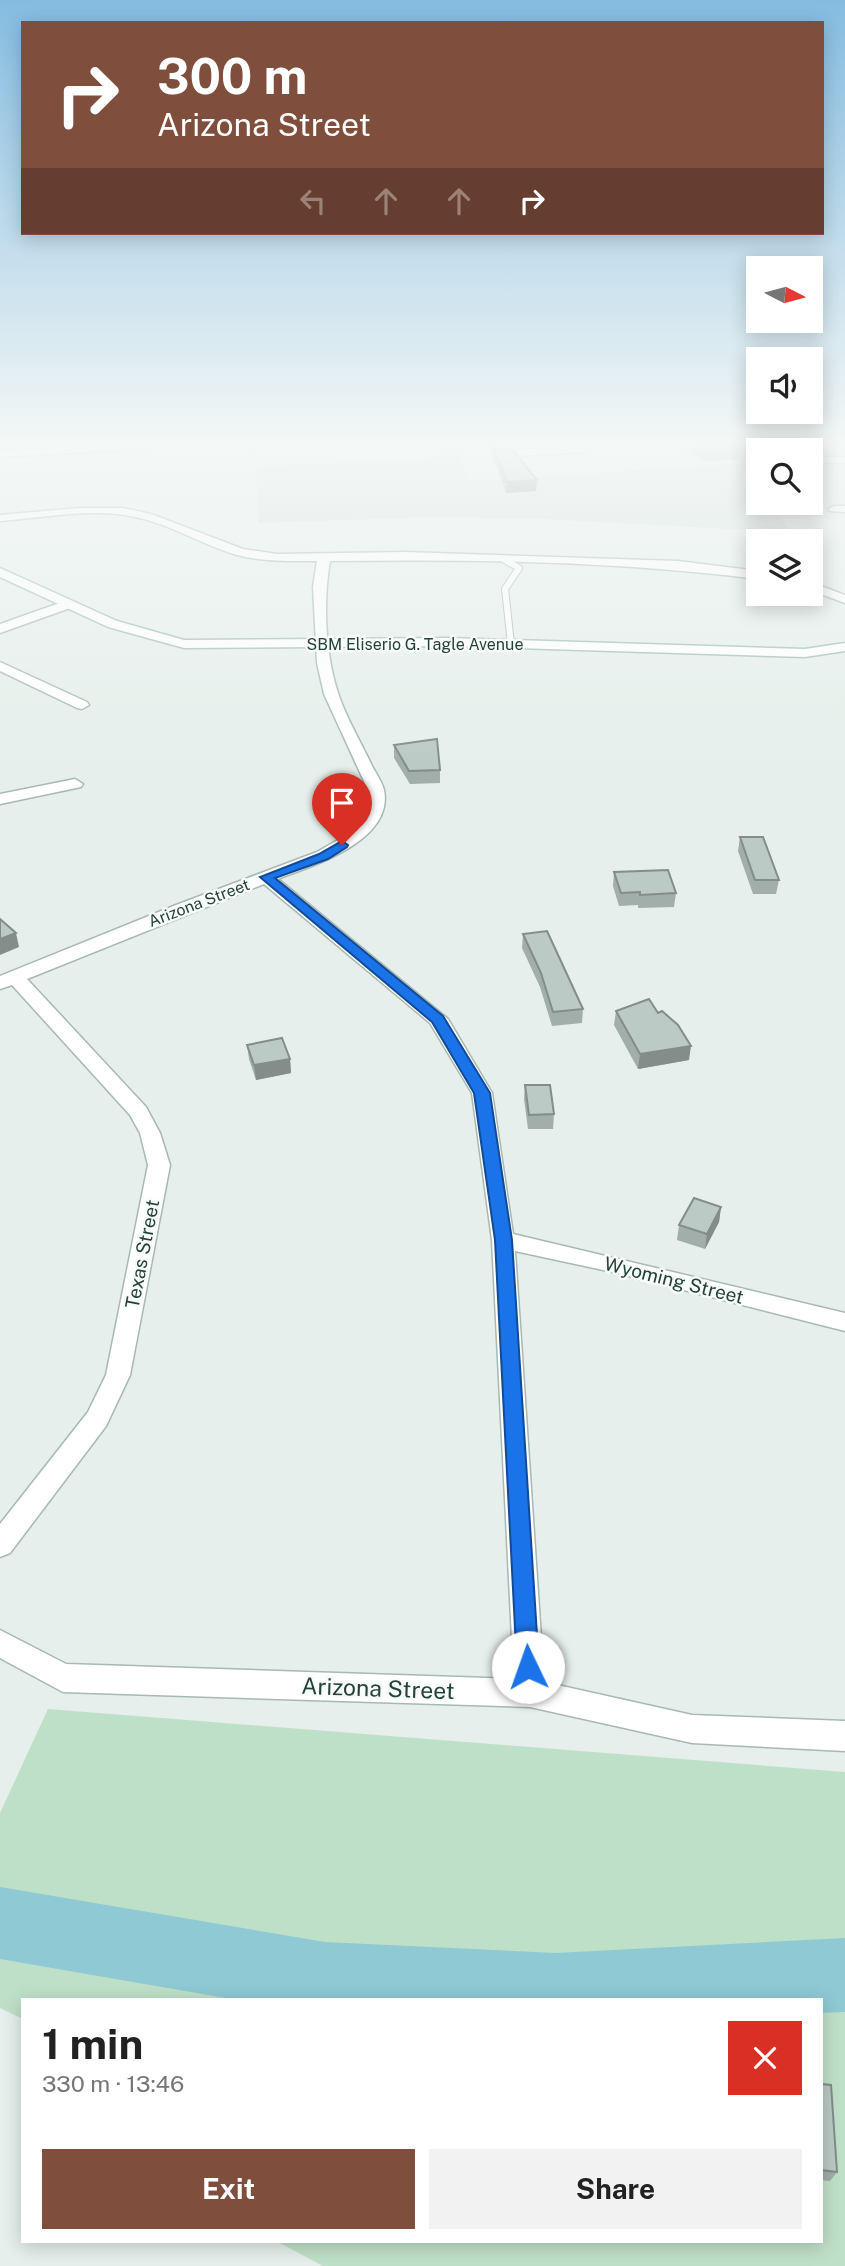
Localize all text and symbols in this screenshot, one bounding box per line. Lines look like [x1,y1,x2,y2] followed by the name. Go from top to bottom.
[157,47,307,105] text: 300 m
[42,49,133,140] icon: right
[157,106,371,143] text: Arizona Street
[294,182,332,220] icon: left
[367,182,405,220] icon: ahead
[440,182,478,220] icon: ahead
[513,182,551,220] icon: right
[746,256,822,332] north arrow
[746,256,823,606] map controls
[746,347,823,424] button: sound
[746,438,823,515] button: search
[746,529,823,606] button: layers
[307,635,523,654] street label: SBM Eliserio G. Tagle Avenue
[312,773,372,845] pin
[323,784,361,822] icon: arrive
[146,875,252,931] street label: Arizona Street
[121,1198,163,1310] street label: Texas Street
[602,1252,746,1308] street label: Wyoming Street
[491,1630,565,1704] position arrow
[301,1672,455,1704] street label: Arizona Street
[42,2019,143,2068] text: 1 min
[728,2021,802,2095] button: close
[42,2070,184,2097] text: 330 m · 13:46
[42,2149,415,2229] button: Exit
[429,2149,802,2229] button: Share

